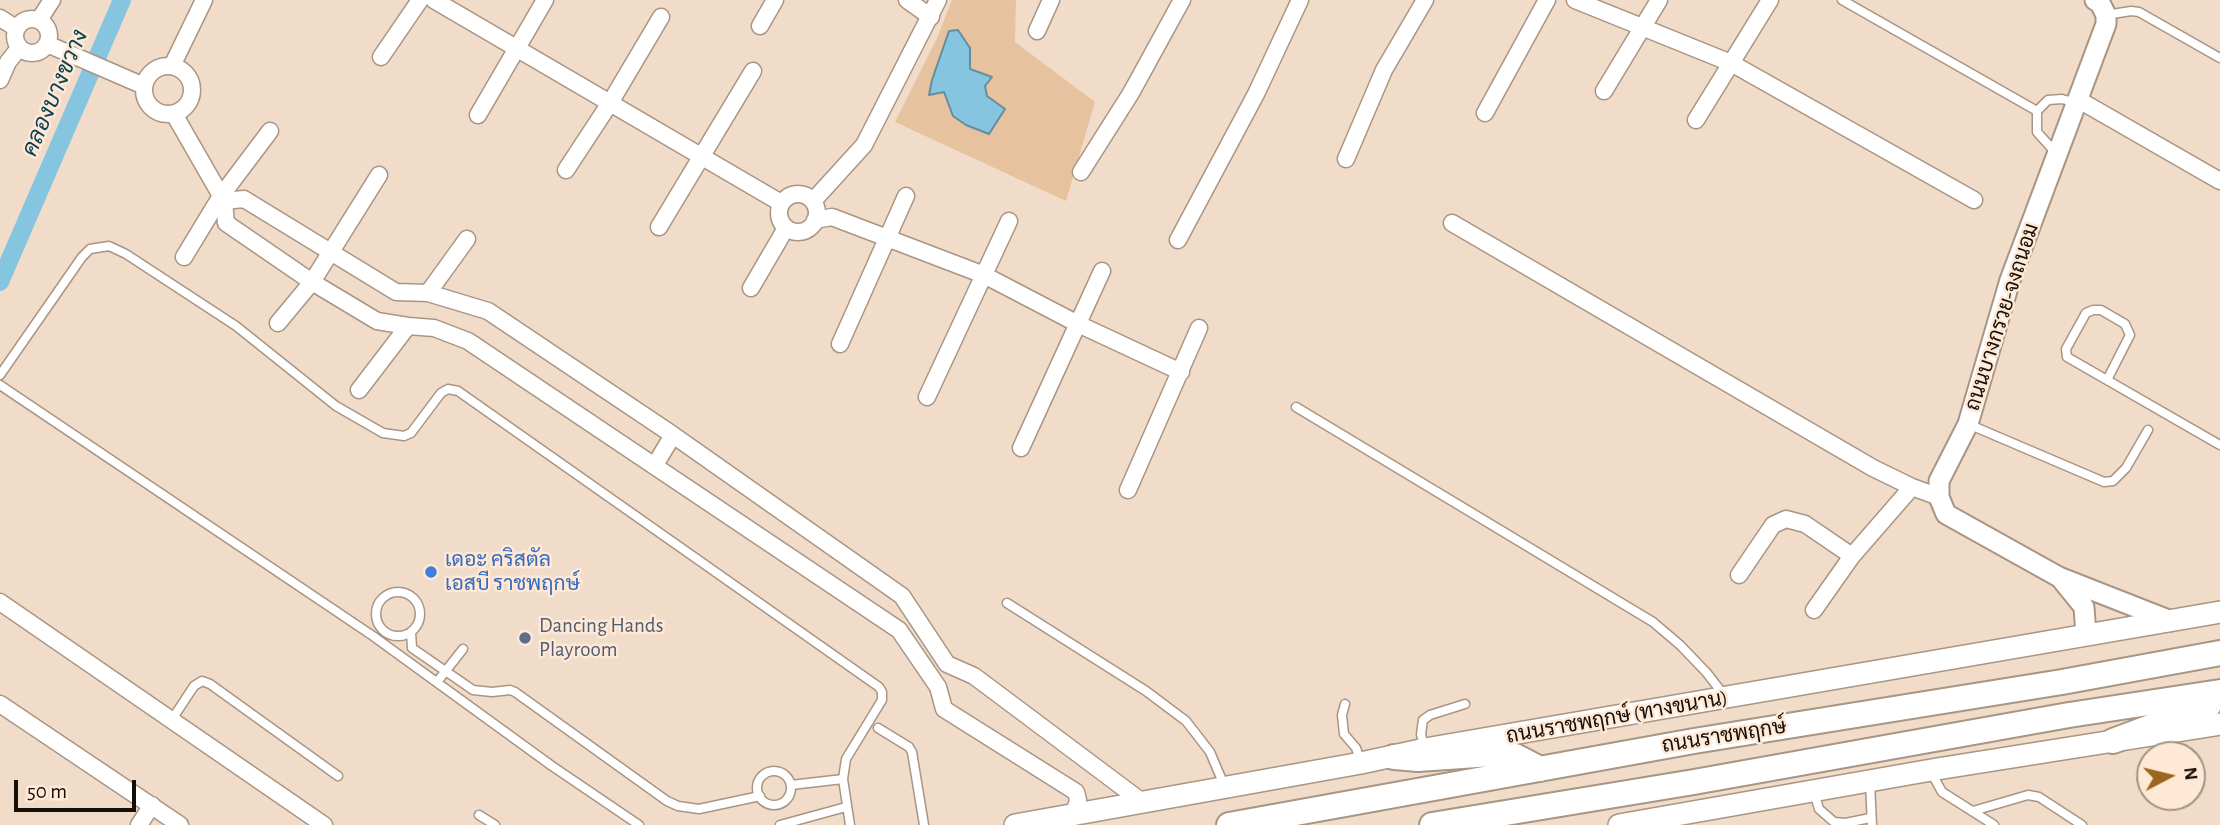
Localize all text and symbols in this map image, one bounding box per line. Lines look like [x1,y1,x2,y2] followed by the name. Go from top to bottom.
[16,26,94,160] water label: คลองบางขวาง
[1960,220,2044,414] street label: ถนนบางกรวย-จงถนอม
[445,547,580,597] place label: เดอะ คริสตัล เอสบี ราชพฤกษ์
[423,564,439,580] marker: เดอะ คริสตัล เอสบี ราชพฤกษ์
[539,613,664,663] place label: Dancing Hands Playroom
[517,630,533,646] marker: Dancing Hands Playroom
[1504,685,1730,749] street label: ถนนราชพฤกษ์ (ทางขนาน)
[1660,714,1788,758] street label: ถนนราชพฤกษ์
[2136,741,2206,811] north arrow
[18,766,140,810] scale bar
[2180,766,2201,781] text: N
[27,781,67,802] text: 50 m

